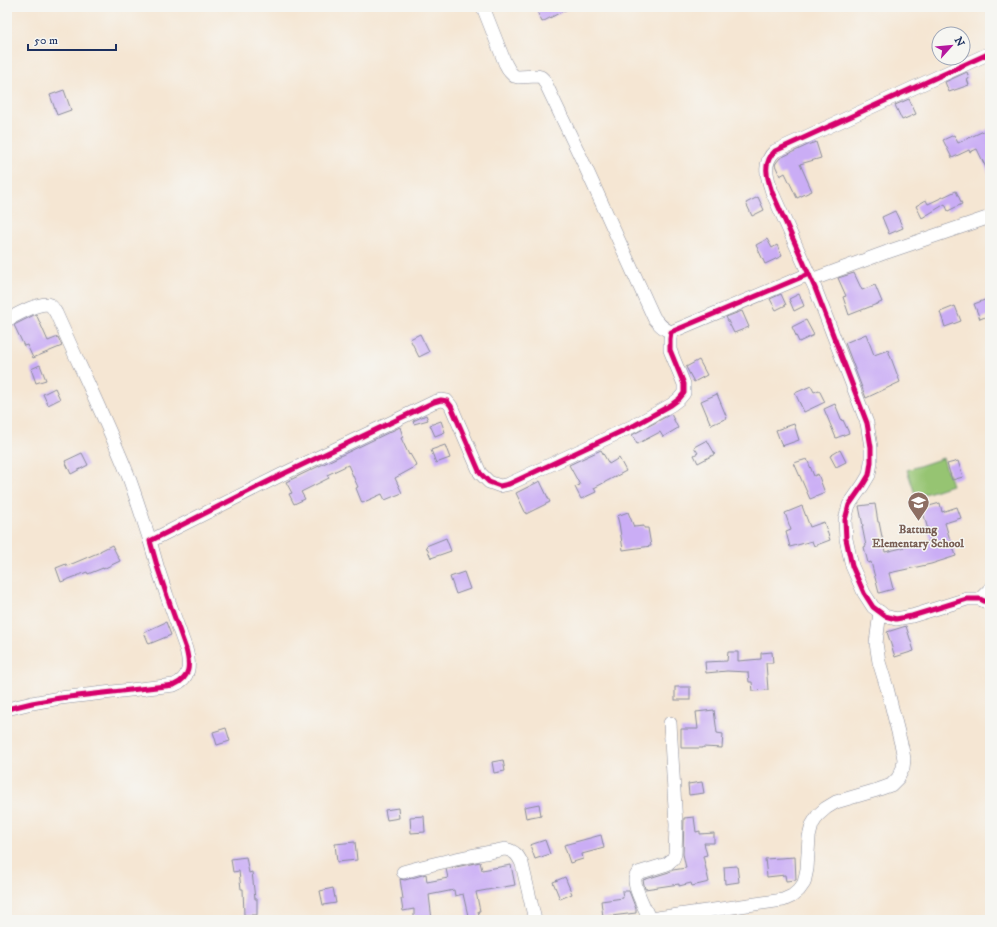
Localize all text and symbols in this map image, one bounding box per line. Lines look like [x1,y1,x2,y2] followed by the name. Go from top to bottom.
[28,26,116,52] scale bar
[931,26,971,66] north arrow
[34,33,58,48] text: 50 m
[951,35,967,49] text: N
[905,489,931,522] school or university icon: Battung Elementary School
[872,522,964,551] place label: Battung Elementary School

